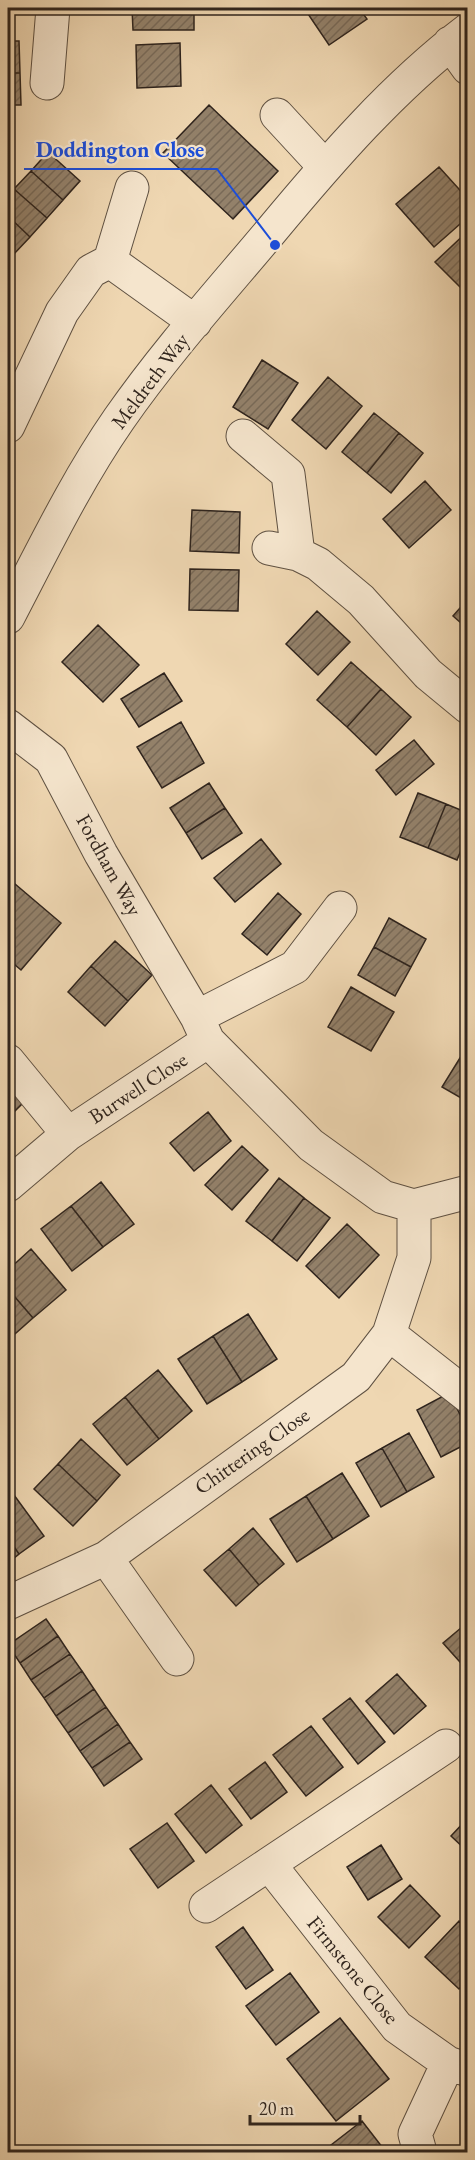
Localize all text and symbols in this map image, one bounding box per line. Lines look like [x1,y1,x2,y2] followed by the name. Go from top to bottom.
[24,129,217,169] callout: Doddington Close
[36,135,204,164] text: Doddington Close
[105,327,195,434] street label: Meldreth Way
[70,809,149,921] street label: Fordham Way
[83,1046,192,1129] street label: Burwell Close
[189,1401,314,1500] street label: Chittering Close
[301,1910,405,2029] street label: Firmstone Close
[250,2088,360,2126] scale bar
[259,2097,294,2120] text: 20 m

